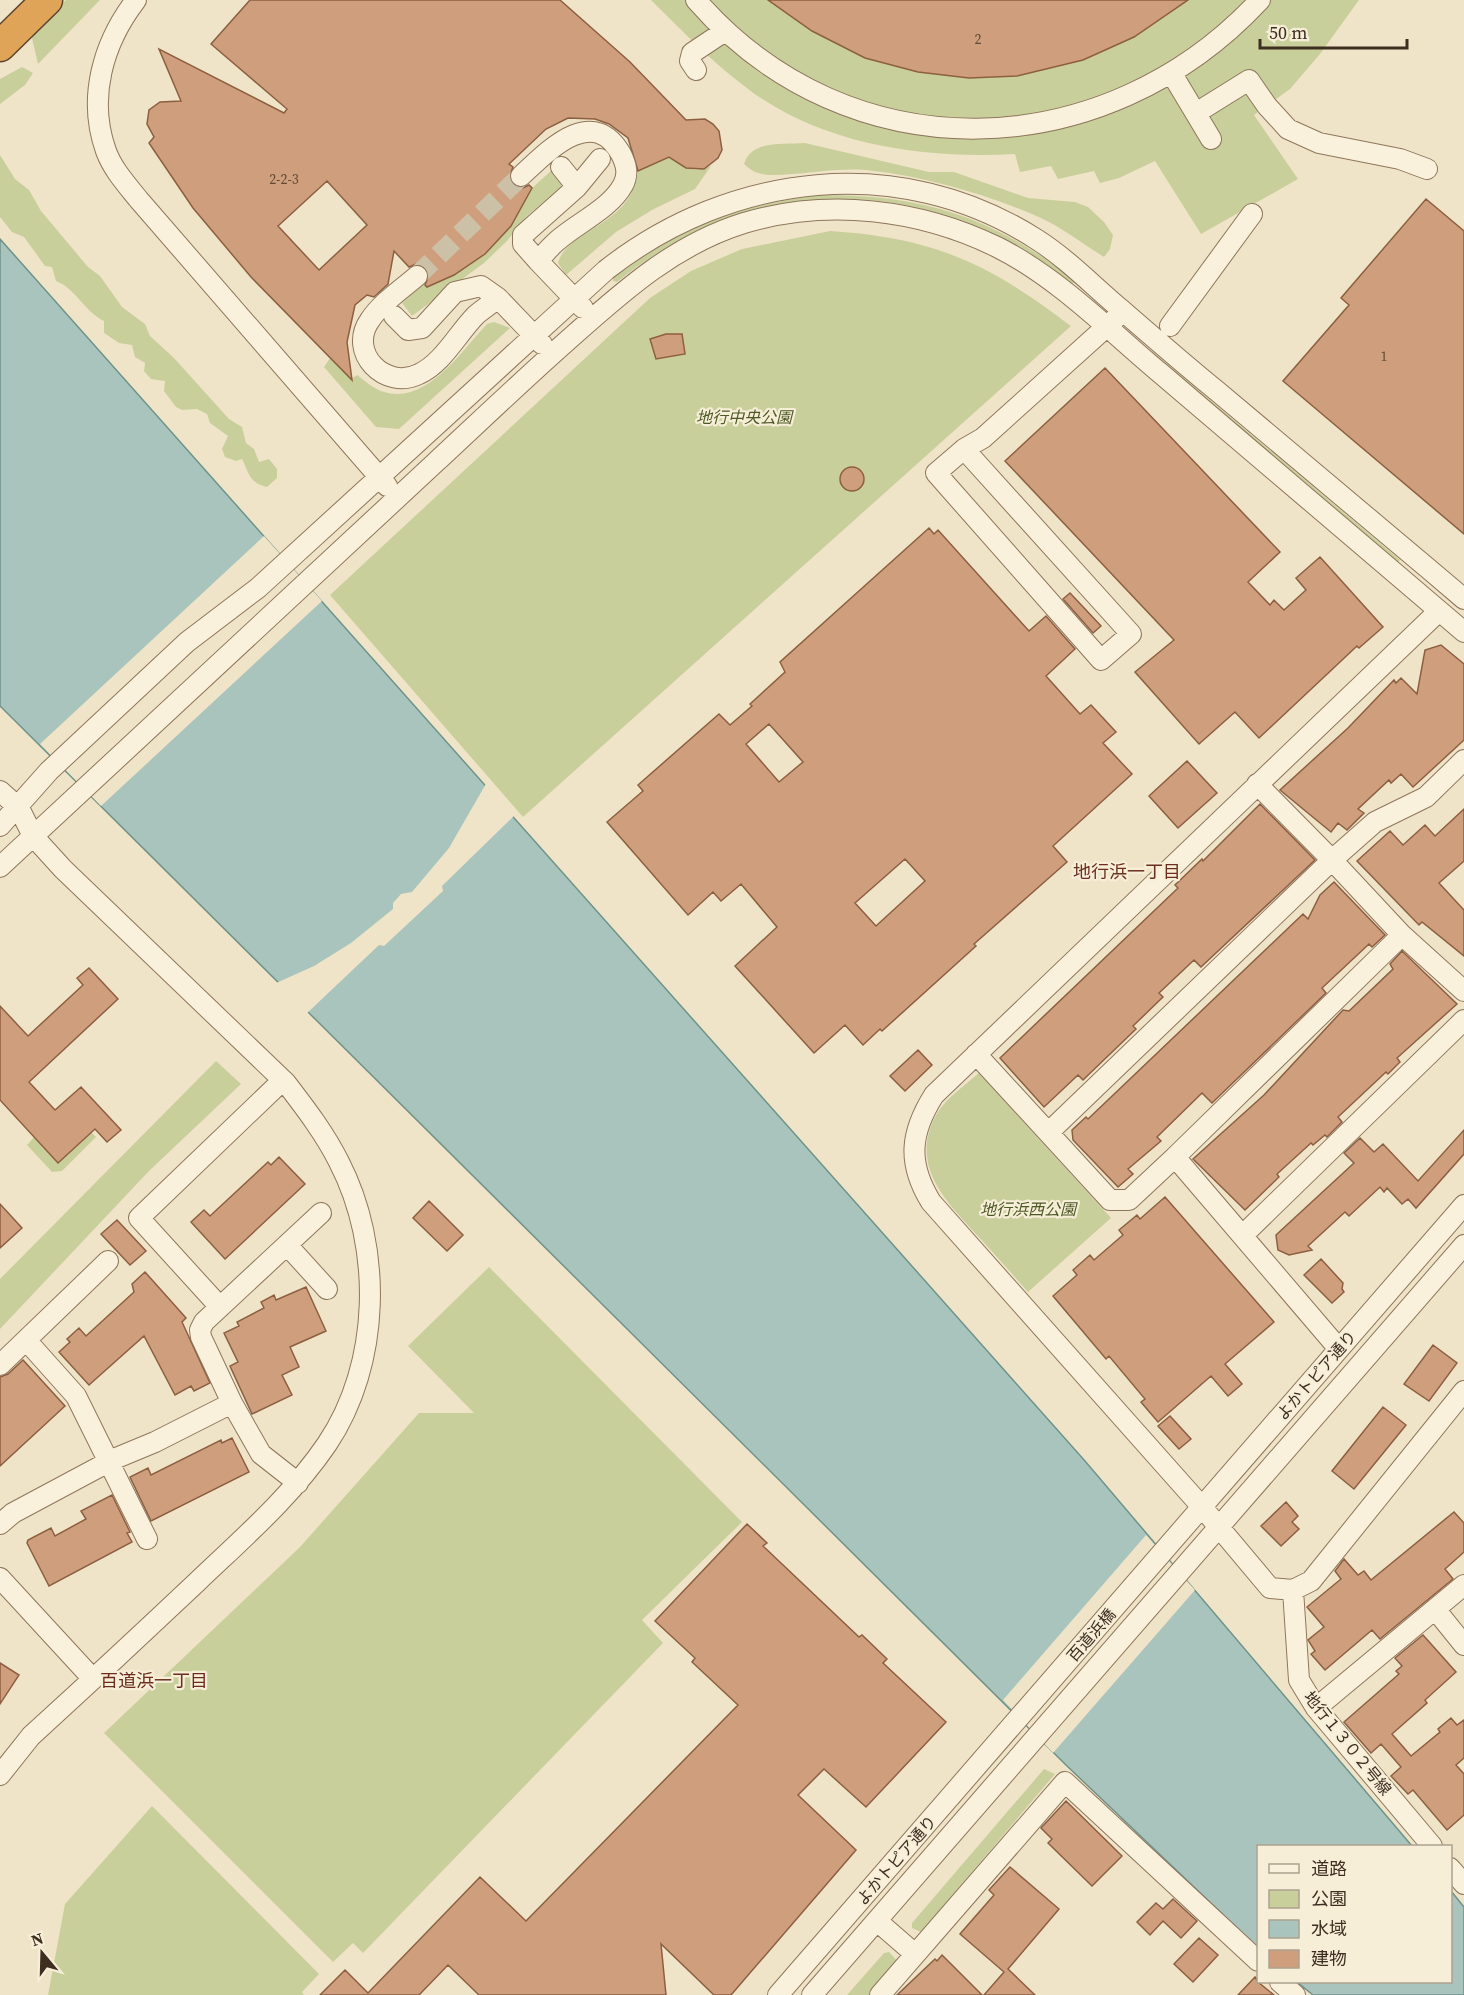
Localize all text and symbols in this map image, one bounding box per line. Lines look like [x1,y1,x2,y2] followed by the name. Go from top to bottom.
[1260,12,1407,50] scale bar
[1269,20,1307,45] text: 50 m
[975,29,982,49] house number: 2
[269,169,299,189] house number: 2-2-3
[1381,346,1388,366] house number: 1
[696,406,794,428] park label: 地行中央公園
[1073,859,1181,884] district label: 地行浜一丁目
[980,1198,1078,1220] park label: 地行浜西公園
[1271,1326,1361,1424] street label: よかトピア通り
[1062,1604,1120,1666] street label: 百道浜橋
[100,1668,208,1693] district label: 百道浜一丁目
[1299,1686,1397,1800] street label: 地行１３０２号線
[851,1811,941,1909] street label: よかトピア通り
[1257,1845,1452,1983] legend
[1311,1856,1347,1881] text: 道路
[1311,1886,1347,1911] text: 公園
[1311,1916,1347,1941] text: 水域
[12,1923,72,1983] north arrow
[28,1926,47,1951] text: N
[1311,1946,1347,1971] text: 建物

